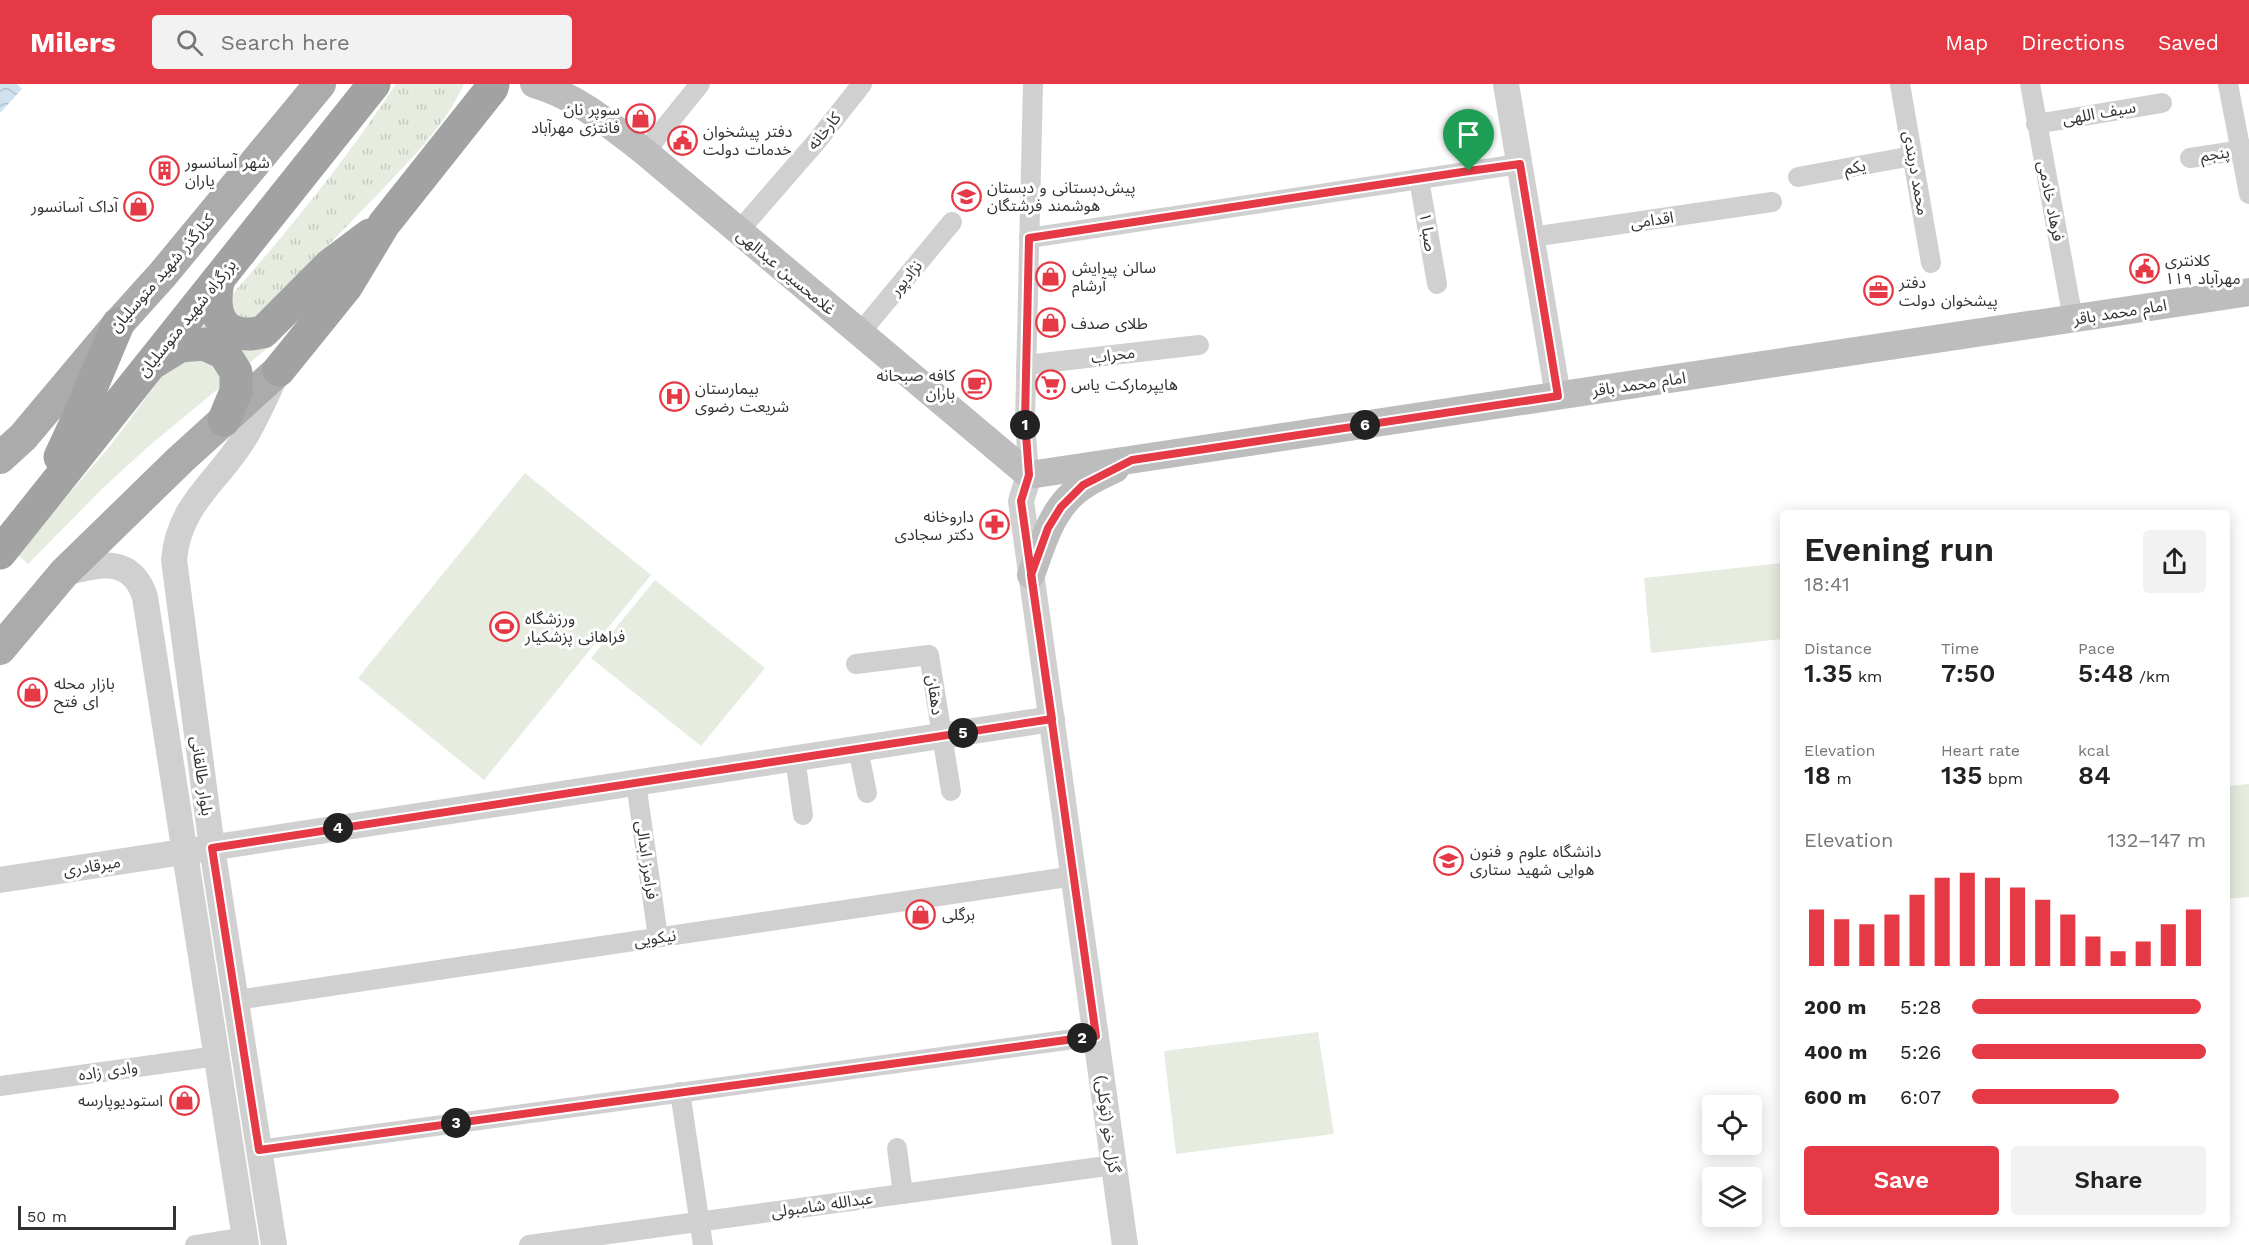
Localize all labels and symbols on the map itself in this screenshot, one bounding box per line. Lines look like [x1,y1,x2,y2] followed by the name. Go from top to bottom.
[2061,97,2137,129] street label: سیف اللهی
[531,100,620,137] place label: سوپر نان فانتزی مهرآباد
[625,102,657,134] shop icon: سوپر نان فانتزی مهرآباد
[803,108,845,154] street label: کارخانه
[1443,109,1494,171] pin
[703,122,792,159] place label: دفتر پیشخوان خدمات دولت
[666,124,698,156] public building icon: دفتر پیشخوان خدمات دولت
[1899,129,1933,217] street label: محمد دربندی
[2199,143,2231,168] street label: پنجم
[184,153,270,190] place label: شهر آسانسور یاران
[148,155,180,187] building icon: شهر آسانسور یاران
[1842,156,1868,181] street label: یکم
[2034,159,2068,243] street label: فرهاد خادمی
[987,178,1135,215] place label: پیش‌دبستانی و دبستان هوشمند فرشتگان
[950,180,982,212] school or university icon: پیش‌دبستانی و دبستان هوشمند فرشتگان
[123,190,155,222] shop icon: آداک آسانسور
[30,197,119,216] place label: آداک آسانسور
[1629,208,1675,232] street label: اقدامی
[106,210,219,336] street label: کنارگذر شهید متوسلیان
[1416,211,1440,253] street label: صبا ۱
[733,225,839,319] street label: غلامحسین عبدالهی
[2165,251,2241,288] place label: کلانتری ۱۱۹ مهرآباد
[2128,253,2160,285] public building icon: کلانتری ۱۱۹ مهرآباد
[134,255,240,381] street label: بزرگراه شهید متوسلیان
[885,257,927,301] street label: نژادپور
[1072,258,1156,298] place label: سالن پیرایش آرشام
[1035,260,1067,292] shop icon: سالن پیرایش آرشام
[1898,273,1998,311] place label: دفتر پیشخوان دولت
[1862,275,1894,307] office icon: دفتر پیشخوان دولت
[2071,295,2169,332] street label: امام محمد باقر
[1034,307,1066,339] shop icon: طلای صدف
[1071,314,1148,333] place label: طلای صدف
[1090,343,1136,367] street label: محراب
[877,366,955,403] place label: کافه صبحانه باران
[960,368,992,400] cafe icon: کافه صبحانه باران
[1034,368,1066,400] supermarket icon: هایپرمارکت یاس
[1590,368,1687,403] street label: امام محمد باقر
[1071,375,1178,395] place label: هایپرمارکت یاس
[695,379,789,416] place label: بیمارستان شریعت رضوی
[658,381,690,413] hospital icon: بیمارستان شریعت رضوی
[1010,410,1040,440] pin: 1
[1350,410,1380,440] pin: 6
[895,507,974,544] place label: داروخانه دکتر سجادی
[979,509,1011,541] pharmacy icon: داروخانه دکتر سجادی
[524,609,625,647] place label: ورزشگاه فراهانی پزشکیار
[488,611,520,643] sports icon: ورزشگاه فراهانی پزشکیار
[54,674,115,714] place label: بازار محله ای فتح
[923,674,947,716] street label: دهقان
[17,676,49,708] shop icon: بازار محله ای فتح
[948,718,978,748] pin: 5
[187,735,217,817] street label: بلوار طالقانی
[323,813,353,843] pin: 4
[632,819,662,901] street label: فرامرز ابدالی
[1470,842,1601,879] place label: دانشگاه علوم و فنون هوایی شهید ستاری
[1433,844,1465,876] school or university icon: دانشگاه علوم و فنون هوایی شهید ستاری
[62,852,122,880] street label: میرقادری
[905,898,937,930] shop icon: برگلی
[942,905,975,924] place label: برگلی
[633,926,677,950] street label: نیکویی
[1067,1023,1097,1053] pin: 2
[77,1057,139,1085] street label: وادی زاده
[1091,1074,1124,1175] street label: گزل خو (توکلی)
[168,1084,200,1116] shop icon: استودیوپارسه
[78,1091,163,1111] place label: استودیوپارسه
[441,1108,471,1138] pin: 3
[770,1188,874,1222] street label: عبدالله شامبولی
[18,1203,176,1230] scale bar

